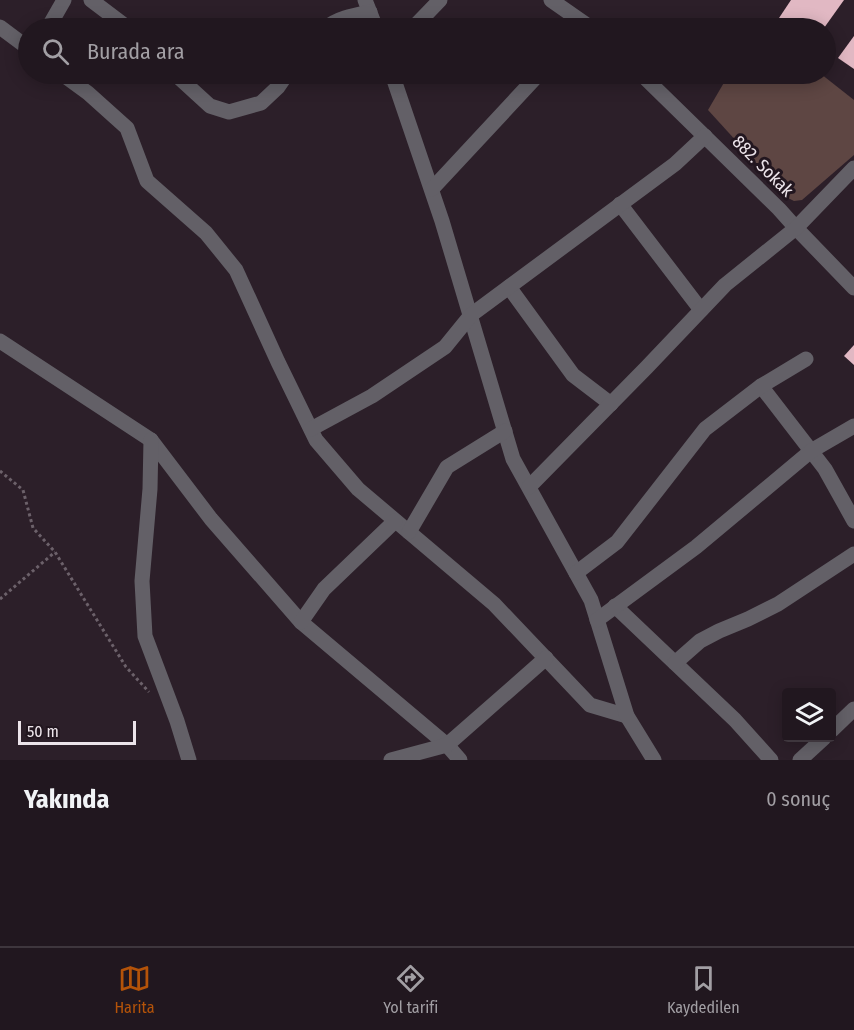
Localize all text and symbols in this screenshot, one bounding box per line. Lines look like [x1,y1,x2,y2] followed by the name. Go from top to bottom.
[18,18,836,84] search box
[39,35,72,68] icon: search
[87,38,185,65] text: Burada ara
[728,131,799,202] street label: 882. Sokak
[782,688,836,742] map controls
[782,688,836,742] button: layers
[18,718,136,746] scale bar
[27,722,59,741] text: 50 m
[24,784,109,815] text: Yakında
[766,787,830,811] text: 0 sonuç
[114,962,155,1017] tab: Harita
[383,962,438,1017] tab: Yol tarifi
[667,962,740,1017] tab: Kaydedilen

